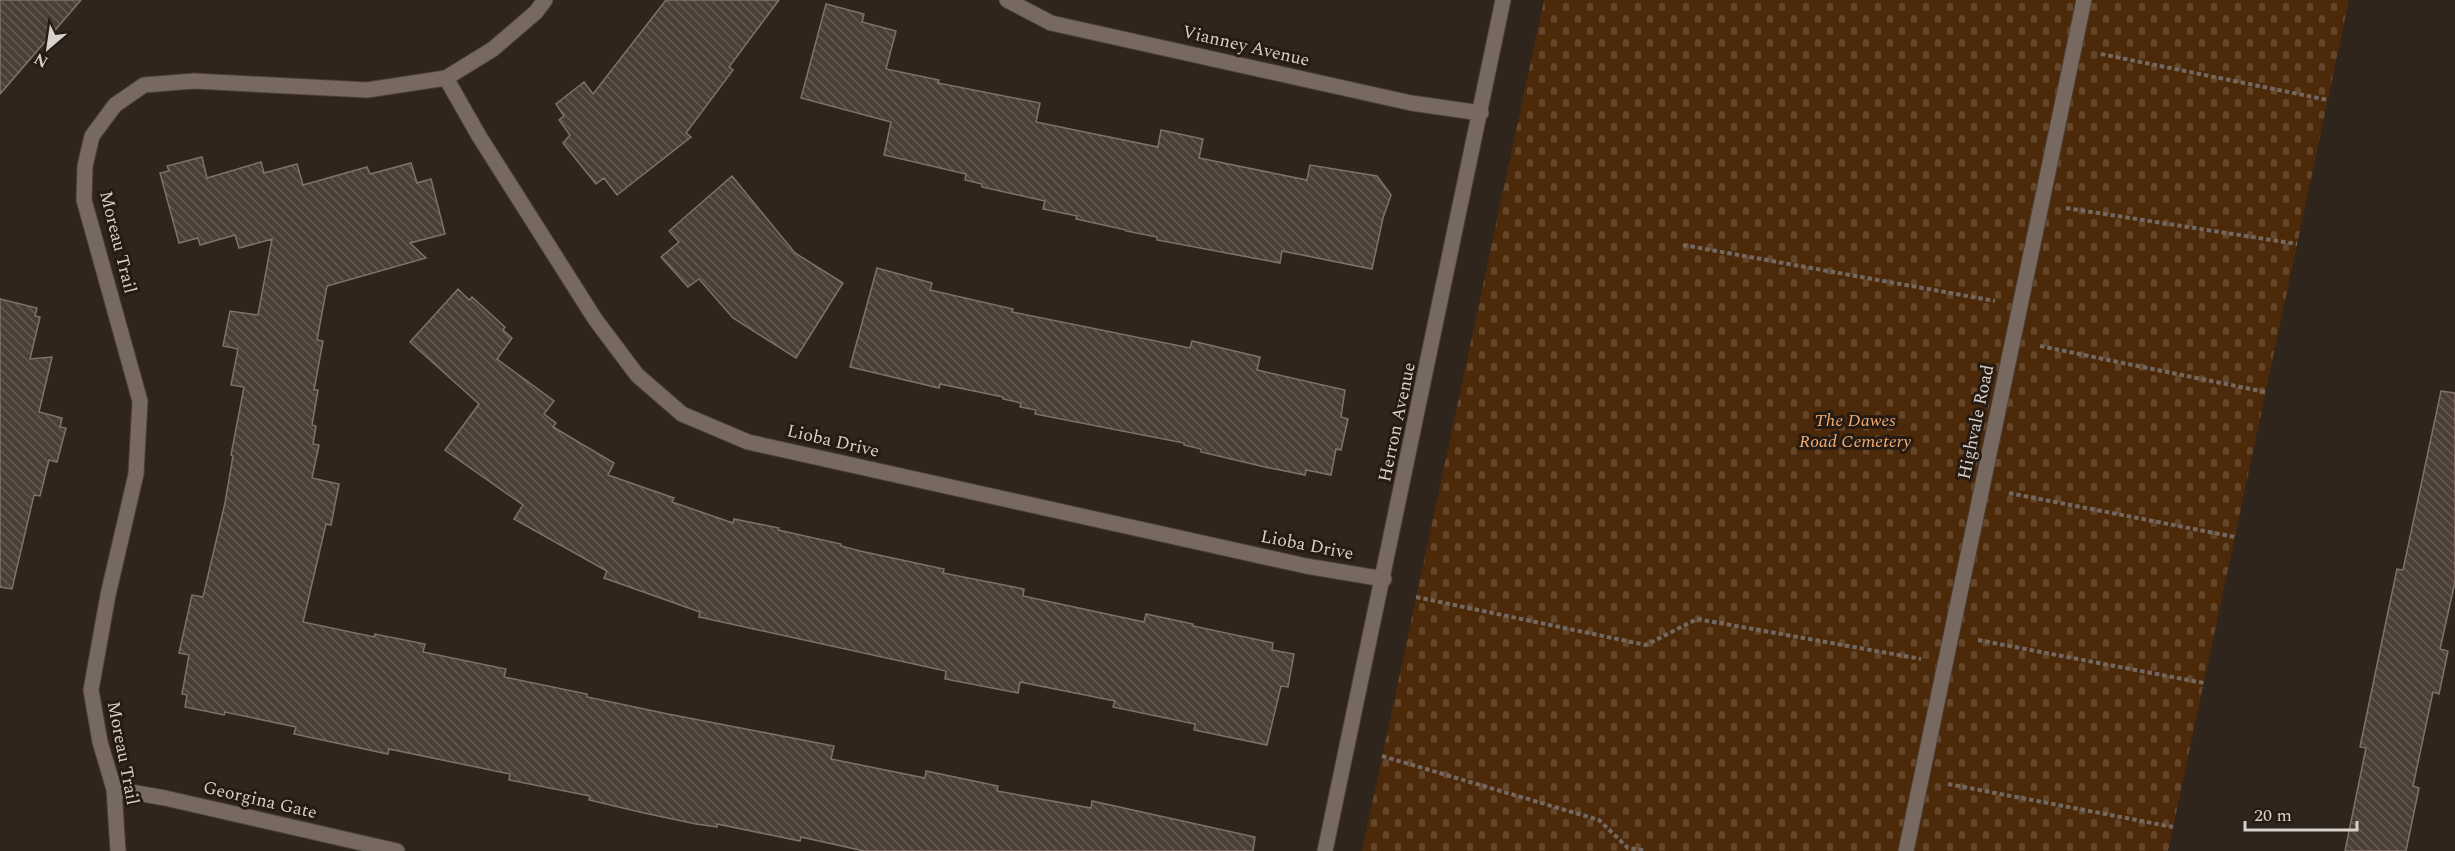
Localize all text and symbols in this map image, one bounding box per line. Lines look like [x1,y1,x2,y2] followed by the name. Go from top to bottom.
[18,18,78,78] north arrow
[1180,18,1312,74] street label: Vianney Avenue
[30,47,53,74] text: N
[92,188,144,296] street label: Moreau Trail
[1371,360,1423,484] street label: Herron Avenue
[1951,362,2001,482] street label: Highvale Road
[1799,407,1911,455] park label: The Dawes Road Cemetery
[784,417,882,465] street label: Lioba Drive
[1258,523,1356,567] street label: Lioba Drive
[100,699,146,807] street label: Moreau Trail
[200,774,320,826] street label: Georgina Gate
[2245,794,2358,832] scale bar
[2254,802,2292,829] text: 20 m

